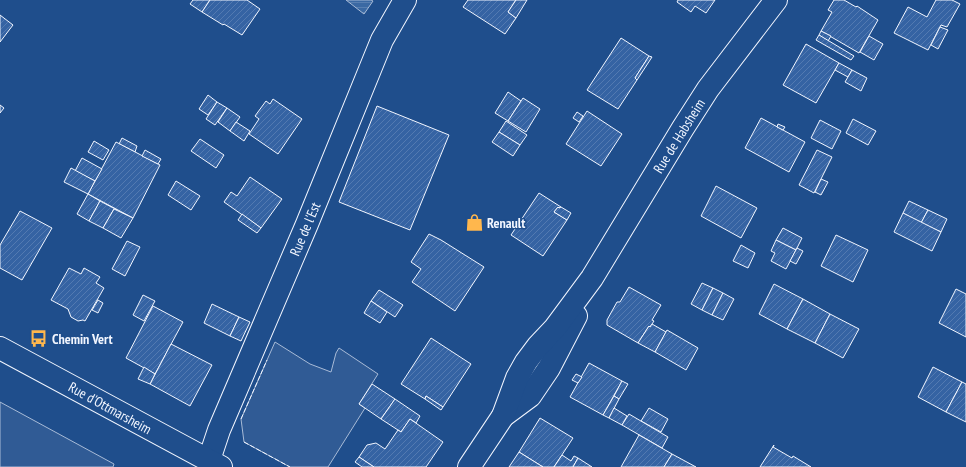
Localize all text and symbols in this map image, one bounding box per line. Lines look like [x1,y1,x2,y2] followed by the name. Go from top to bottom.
[649,95,709,177] street label: Rue de Habsheim
[286,199,324,259] street label: Rue de l'Est
[464,213,484,233] shop icon: Renault
[487,214,525,232] place label: Renault
[29,329,49,349] bus stop icon: Chemin Vert
[52,330,113,348] place label: Chemin Vert
[65,378,155,438] street label: Rue d'Ottmarsheim

